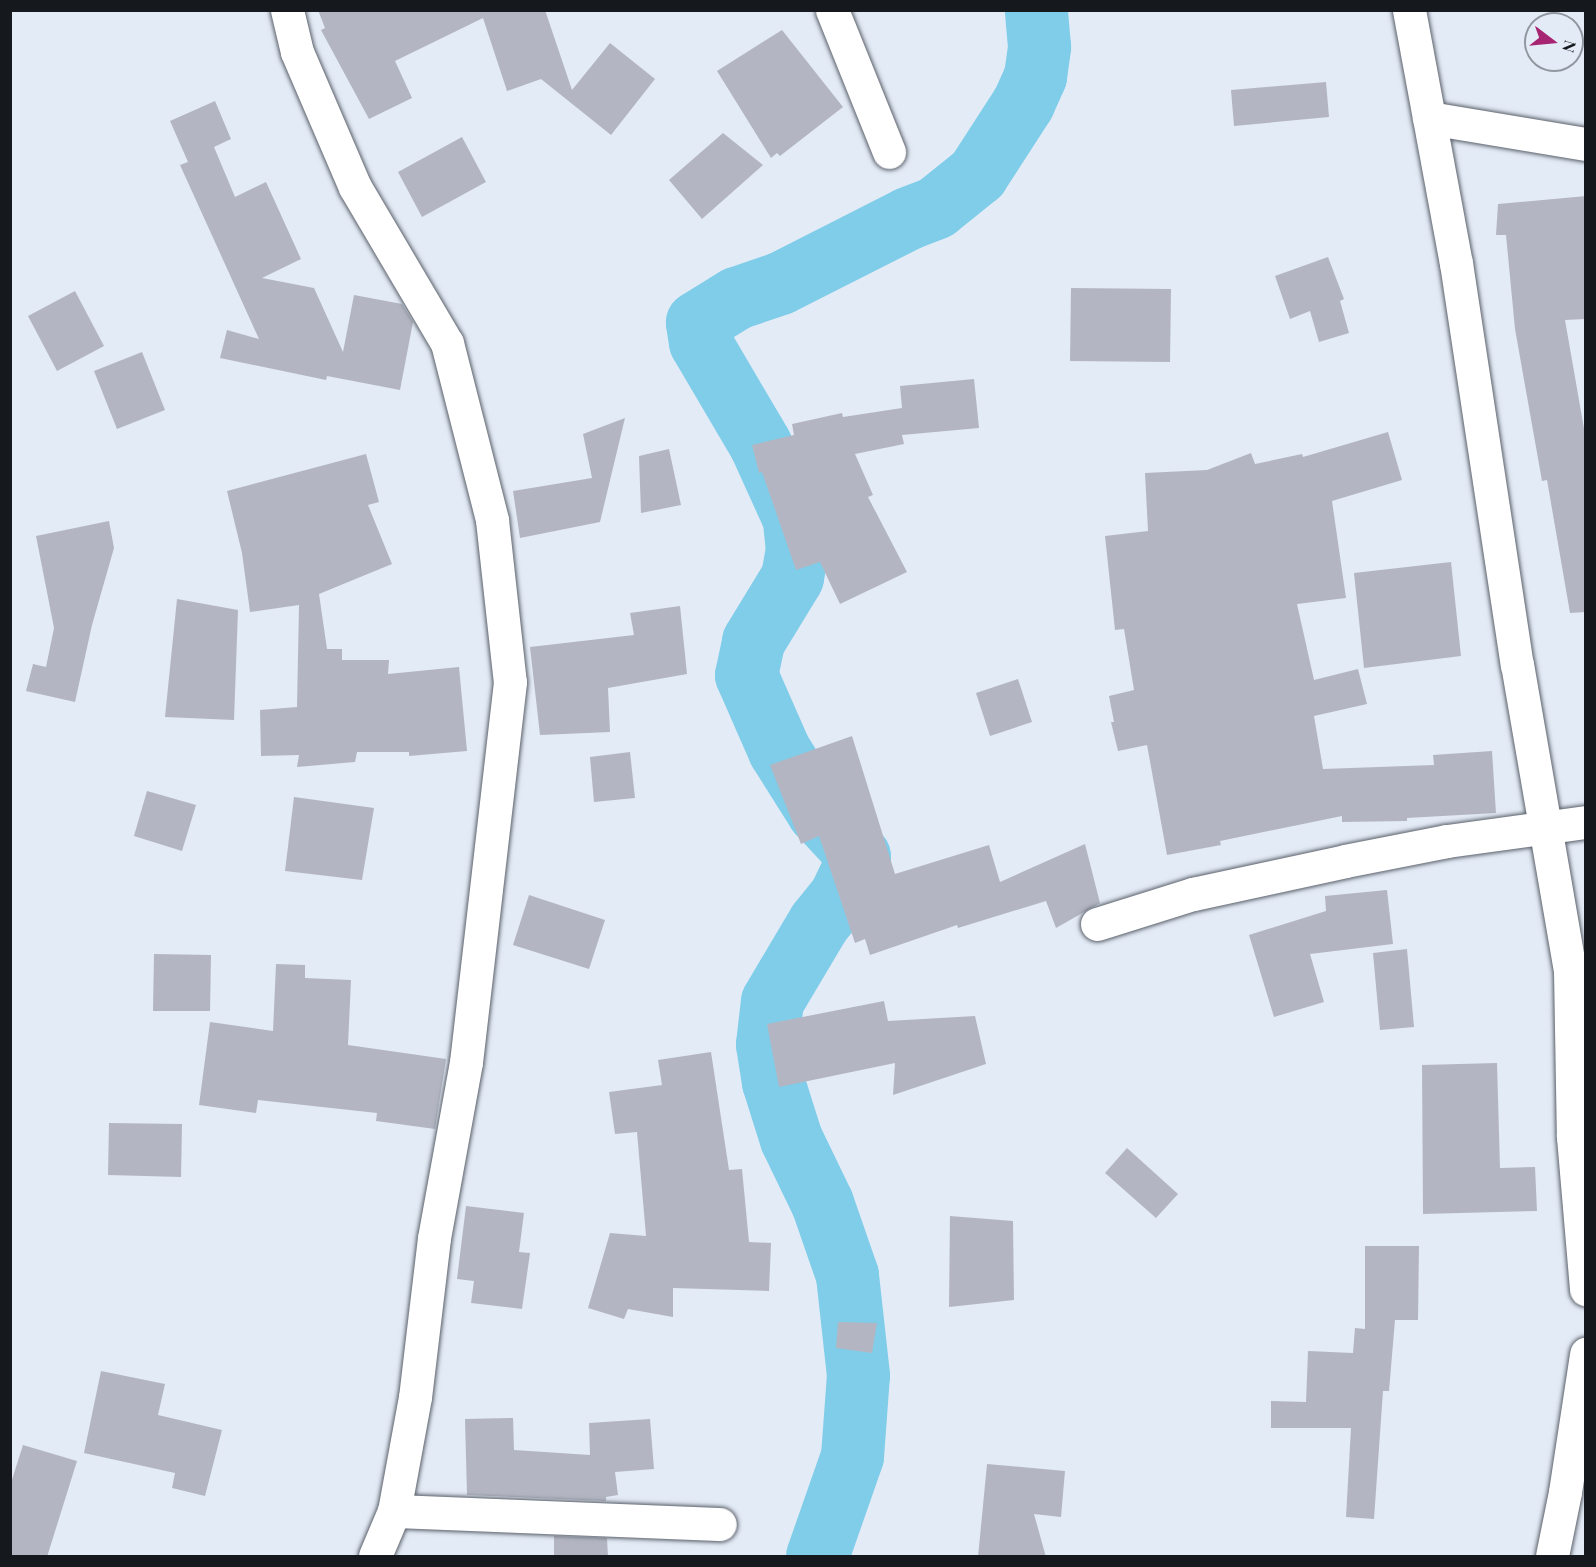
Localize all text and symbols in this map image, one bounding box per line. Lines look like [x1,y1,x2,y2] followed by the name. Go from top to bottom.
[1524,12,1584,72] north arrow
[1558,38,1582,55] text: N

